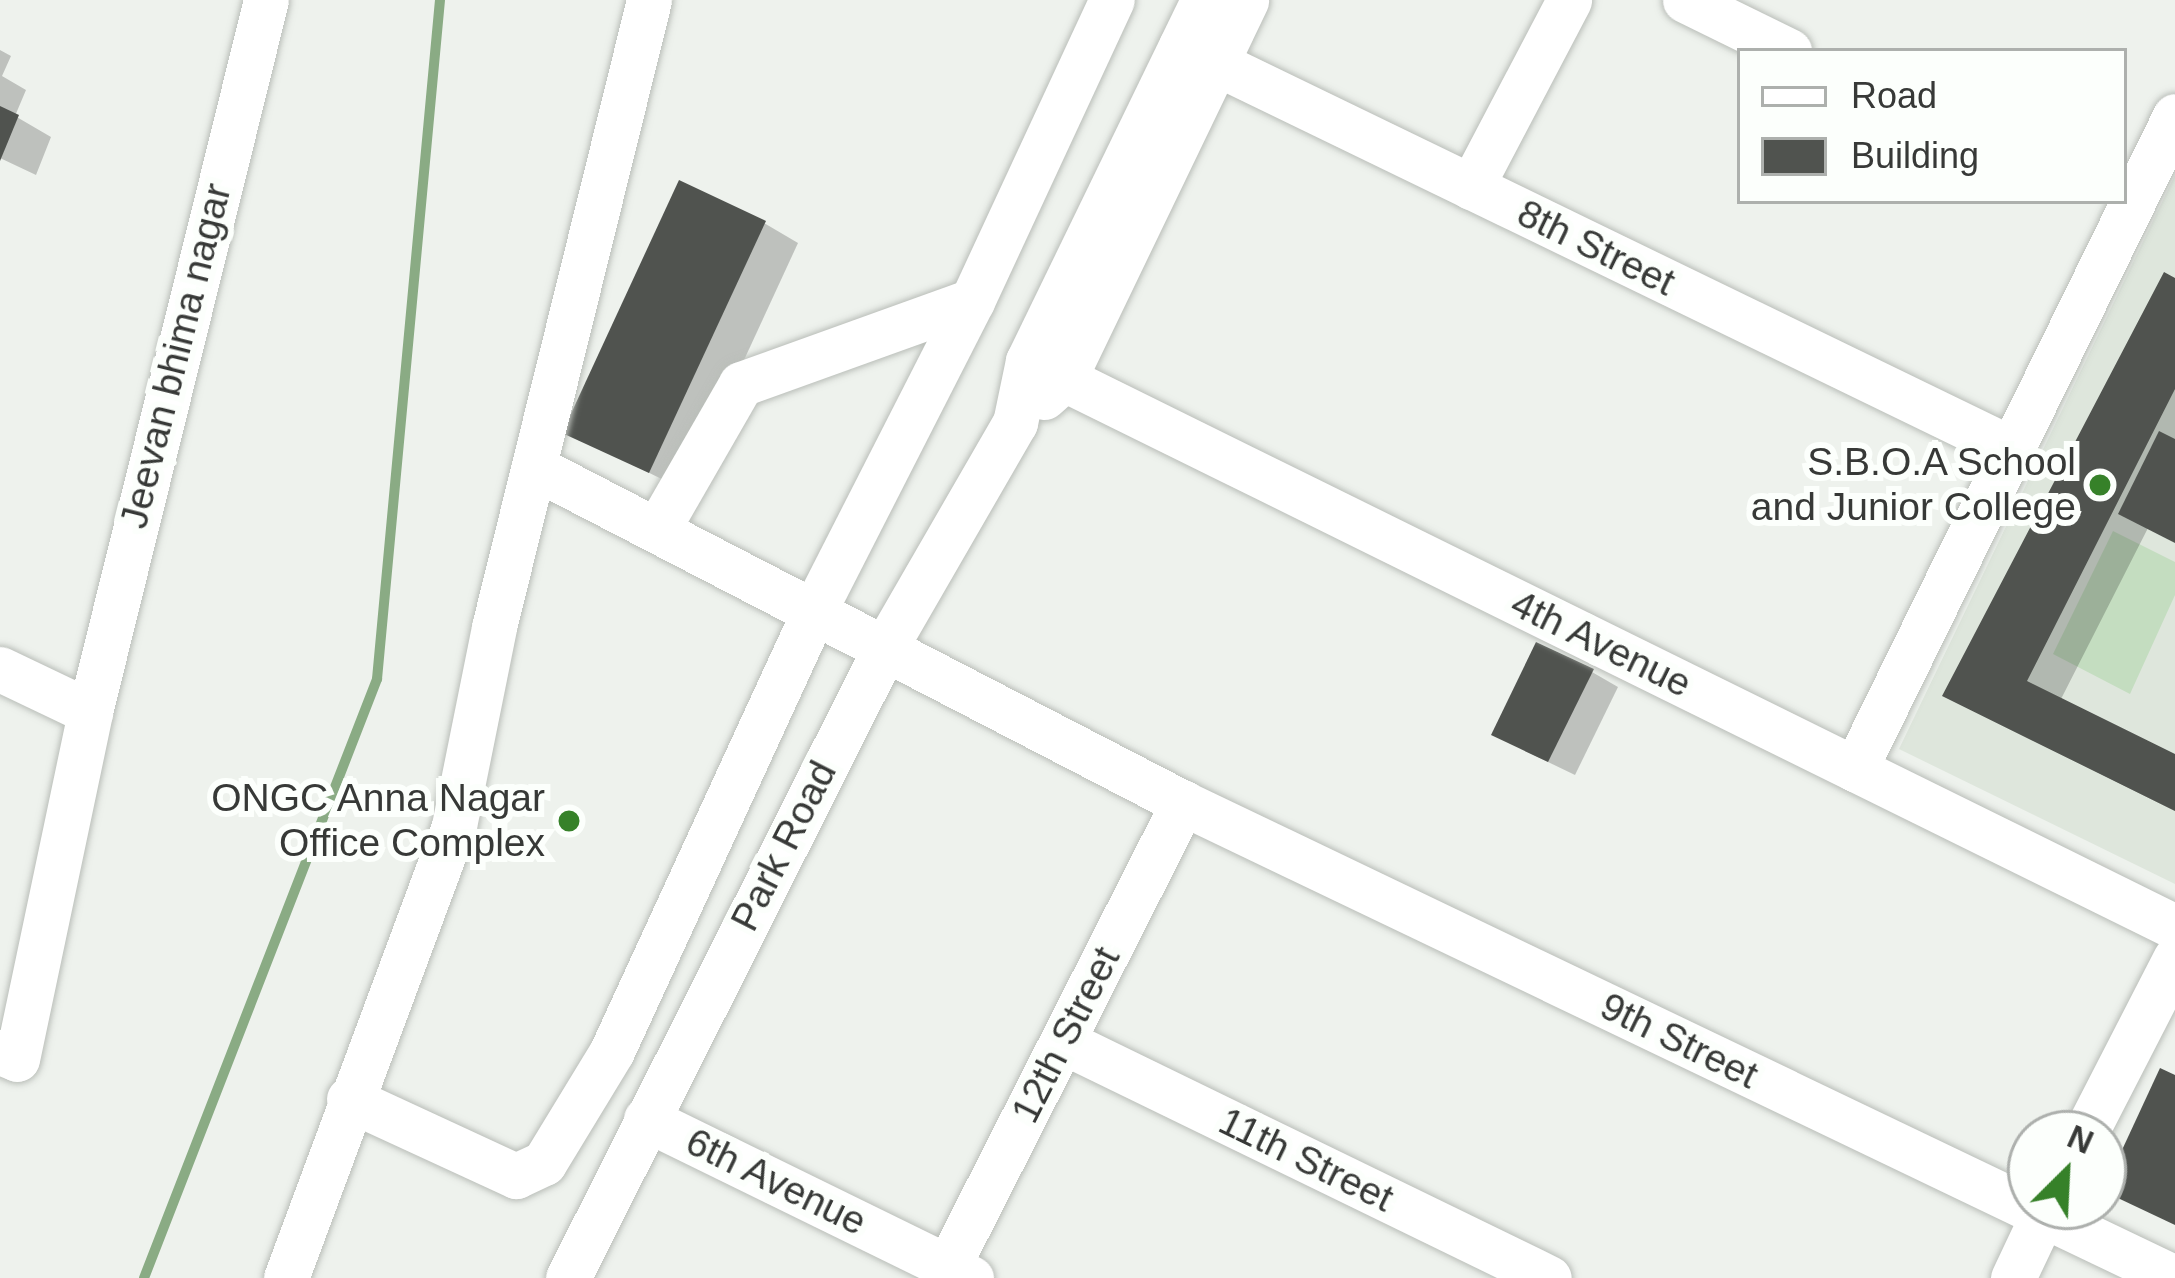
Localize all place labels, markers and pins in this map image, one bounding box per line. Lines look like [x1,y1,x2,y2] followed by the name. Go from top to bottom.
[1751,440,2076,531] place label: S.B.O.A School and Junior College
[2087,472,2113,498] marker: S.B.O.A School and Junior College
[209,776,545,867] place label: ONGC Anna Nagar Office Complex
[556,808,582,834] marker: ONGC Anna Nagar Office Complex

